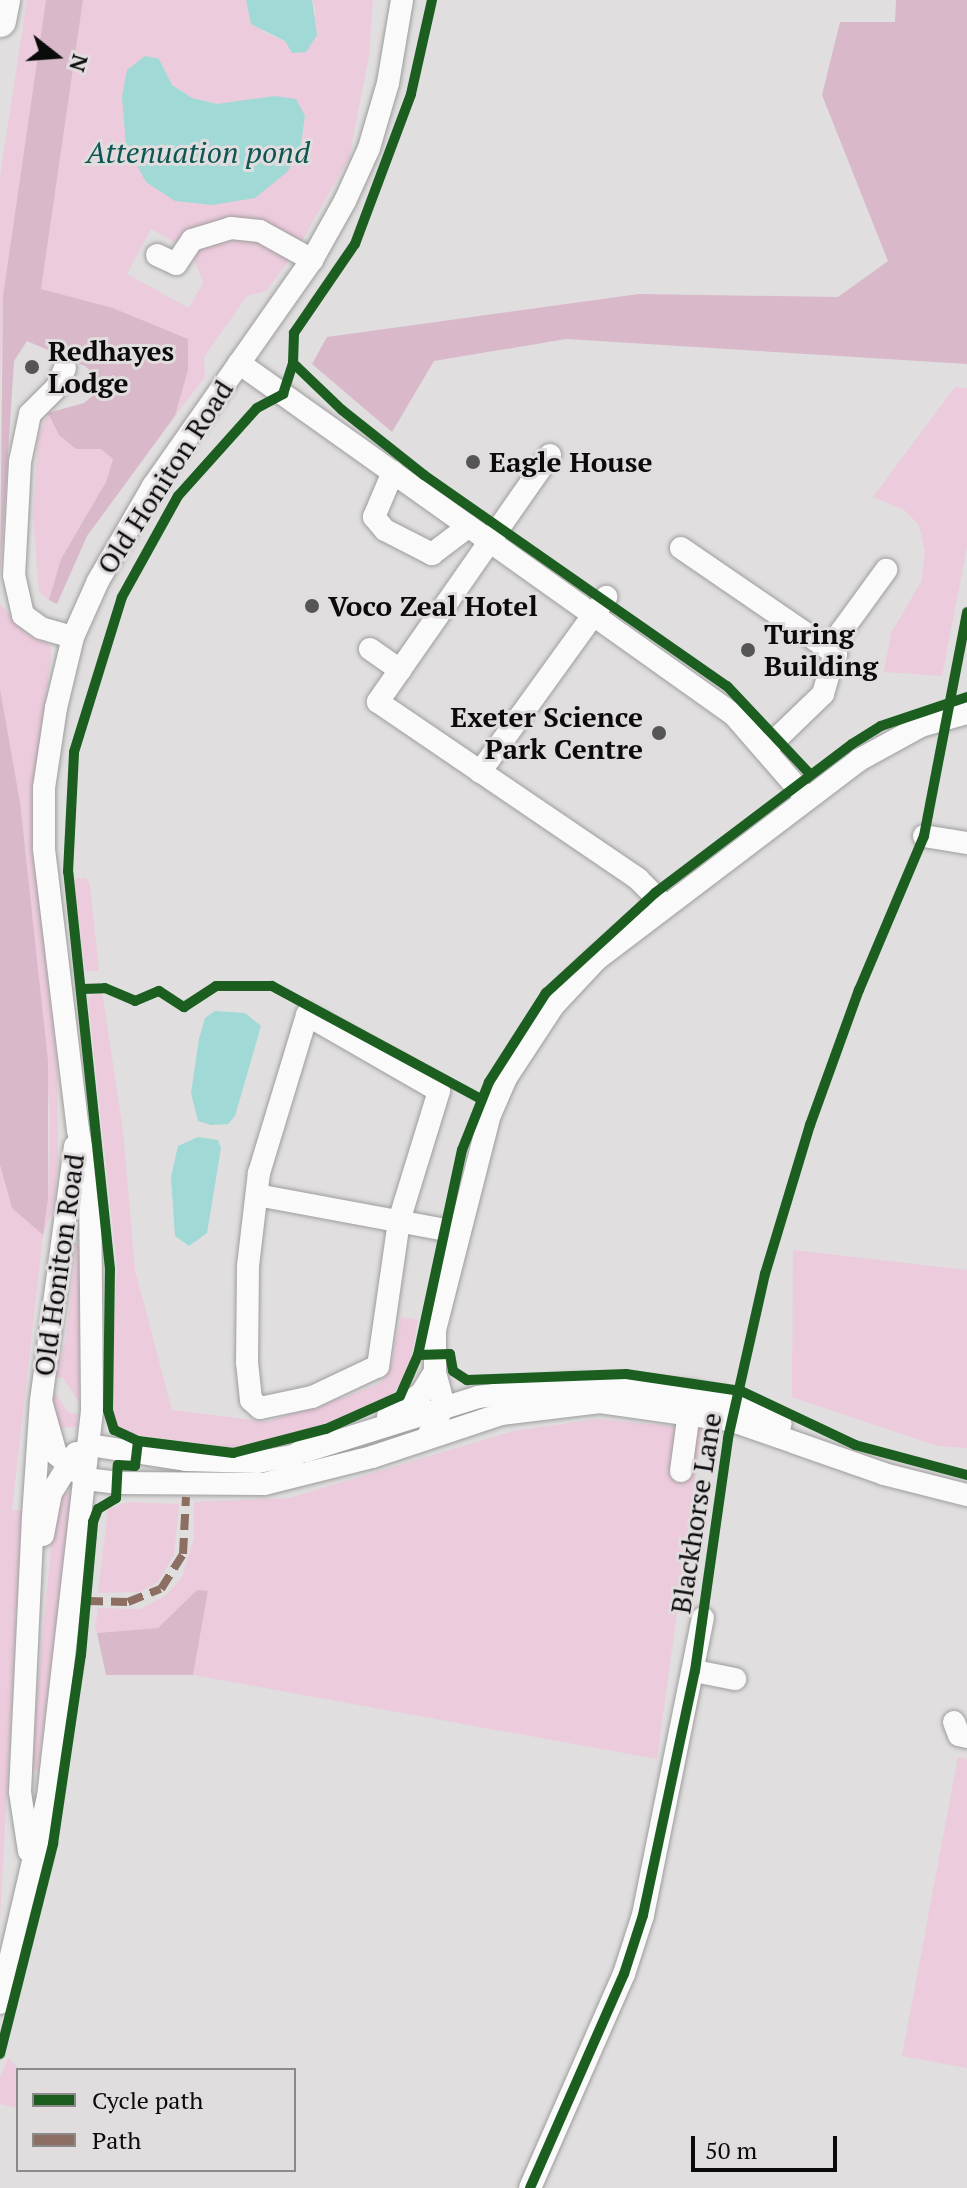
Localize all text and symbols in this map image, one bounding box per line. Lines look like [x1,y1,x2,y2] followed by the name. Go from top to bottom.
[16,16,96,96] north arrow
[63,51,96,75] text: N
[86,134,310,170] water label: Attenuation pond
[48,334,174,400] place label: Redhayes Lodge
[23,358,41,376] marker: Redhayes Lodge
[90,374,240,580] street label: Old Honiton Road
[489,445,652,479] place label: Eagle House
[464,453,482,471] marker: Eagle House
[328,589,538,623] place label: Voco Zeal Hotel
[303,597,321,615] marker: Voco Zeal Hotel
[764,617,878,683] place label: Turing Building
[739,641,757,659] marker: Turing Building
[450,700,643,766] place label: Exeter Science Park Centre
[650,724,668,742] marker: Exeter Science Park Centre
[27,1152,91,1378] street label: Old Honiton Road
[664,1410,728,1616] street label: Blackhorse Lane
[16,2068,296,2172] legend
[92,2084,203,2116] text: Cycle path
[695,2120,841,2170] scale bar
[92,2124,141,2156] text: Path
[705,2134,757,2166] text: 50 m

